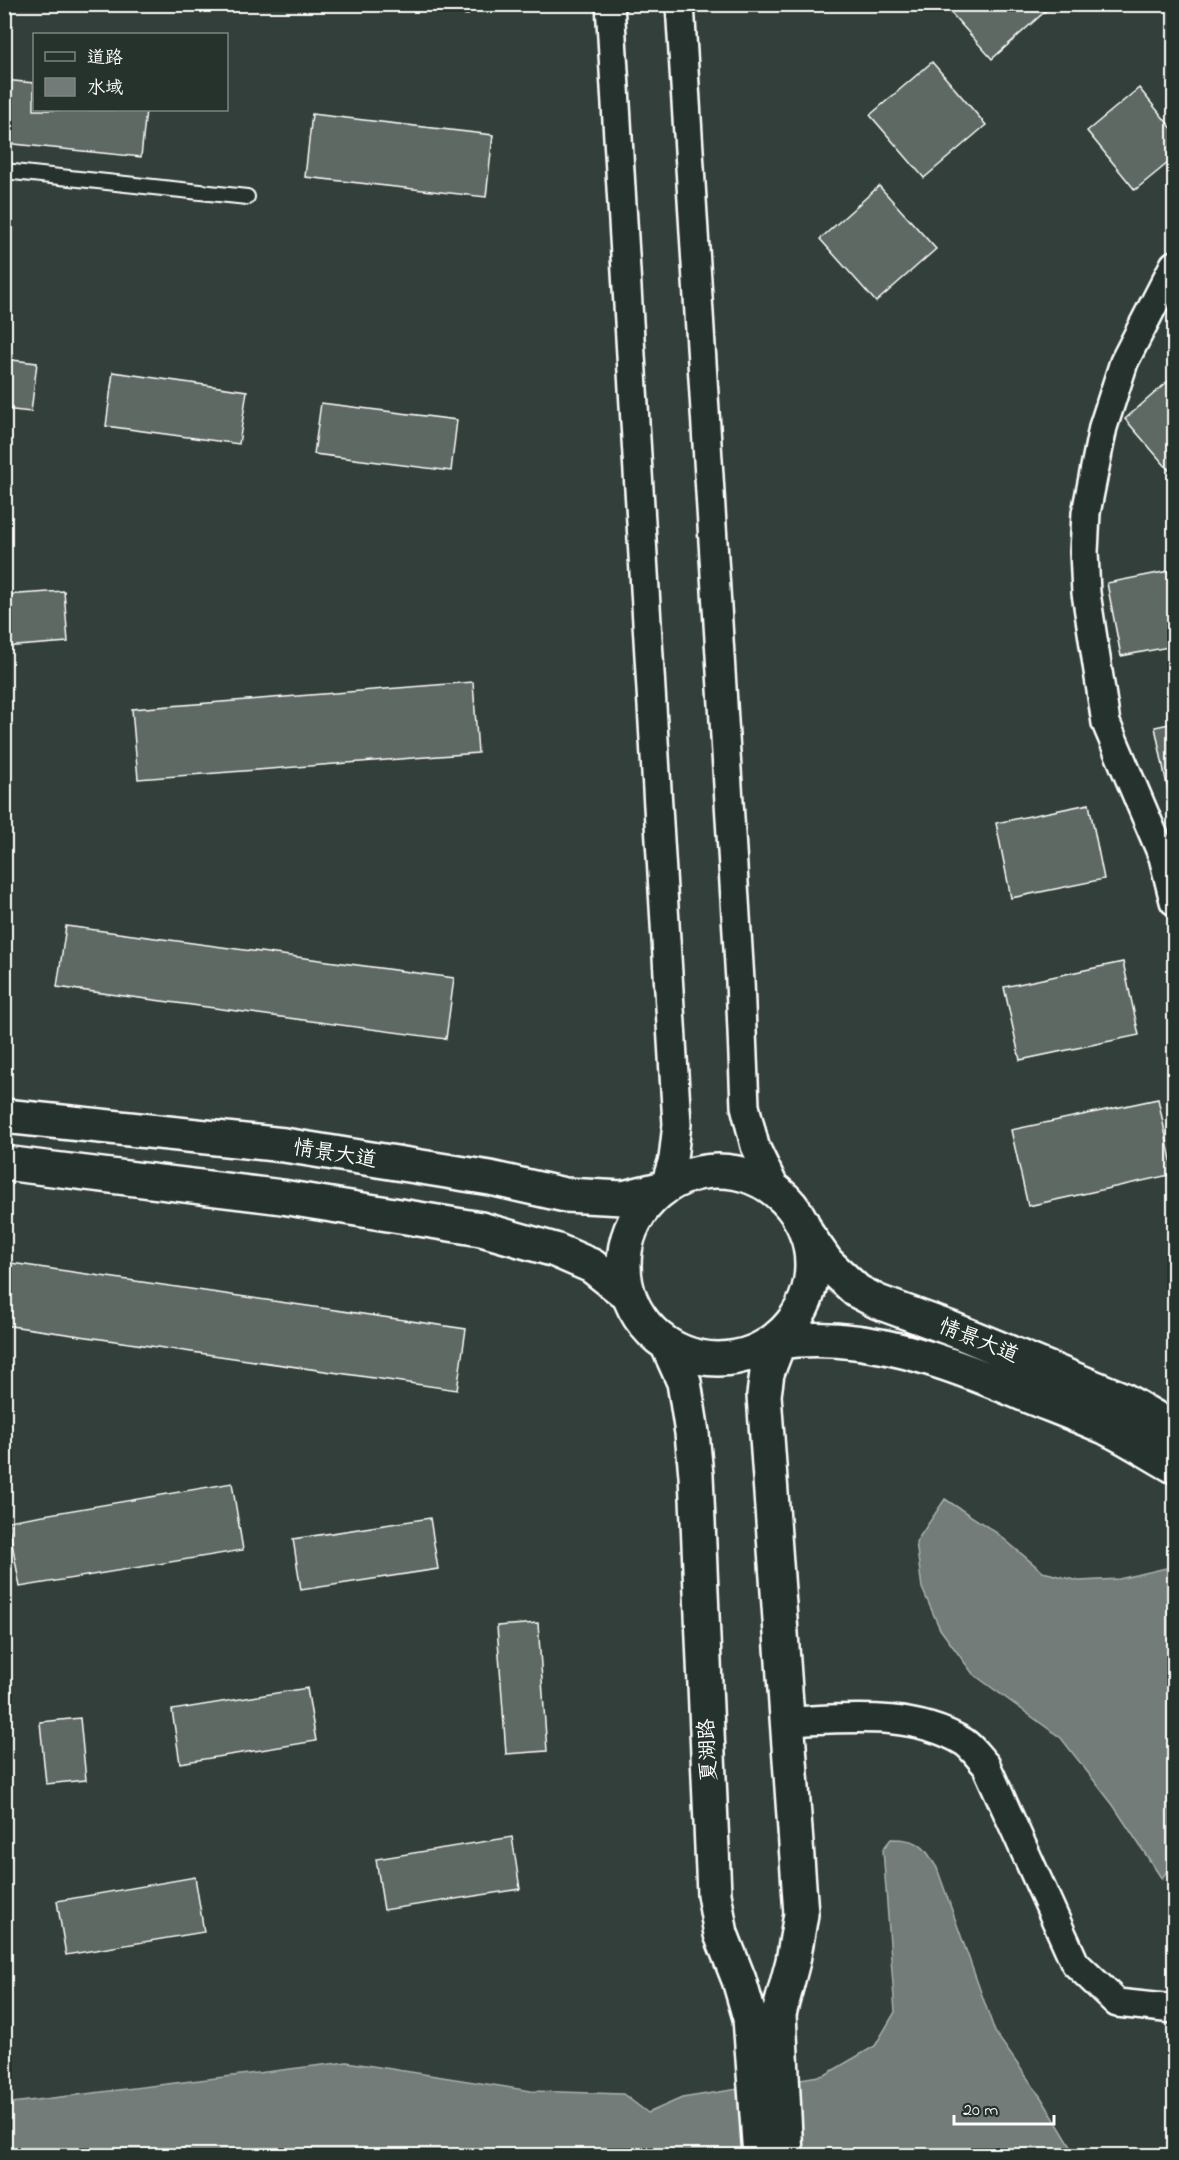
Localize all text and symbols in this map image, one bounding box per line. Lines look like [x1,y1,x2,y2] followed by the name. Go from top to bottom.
[33,33,228,111] legend
[87,46,123,72] text: 道路
[87,76,123,102] text: 水域
[291,1134,379,1176] street label: 情景大道
[934,1312,1023,1371] street label: 情景大道
[692,1718,726,1782] street label: 夏湖路
[954,2088,1054,2126] scale bar
[963,2098,998,2124] text: 20 m

